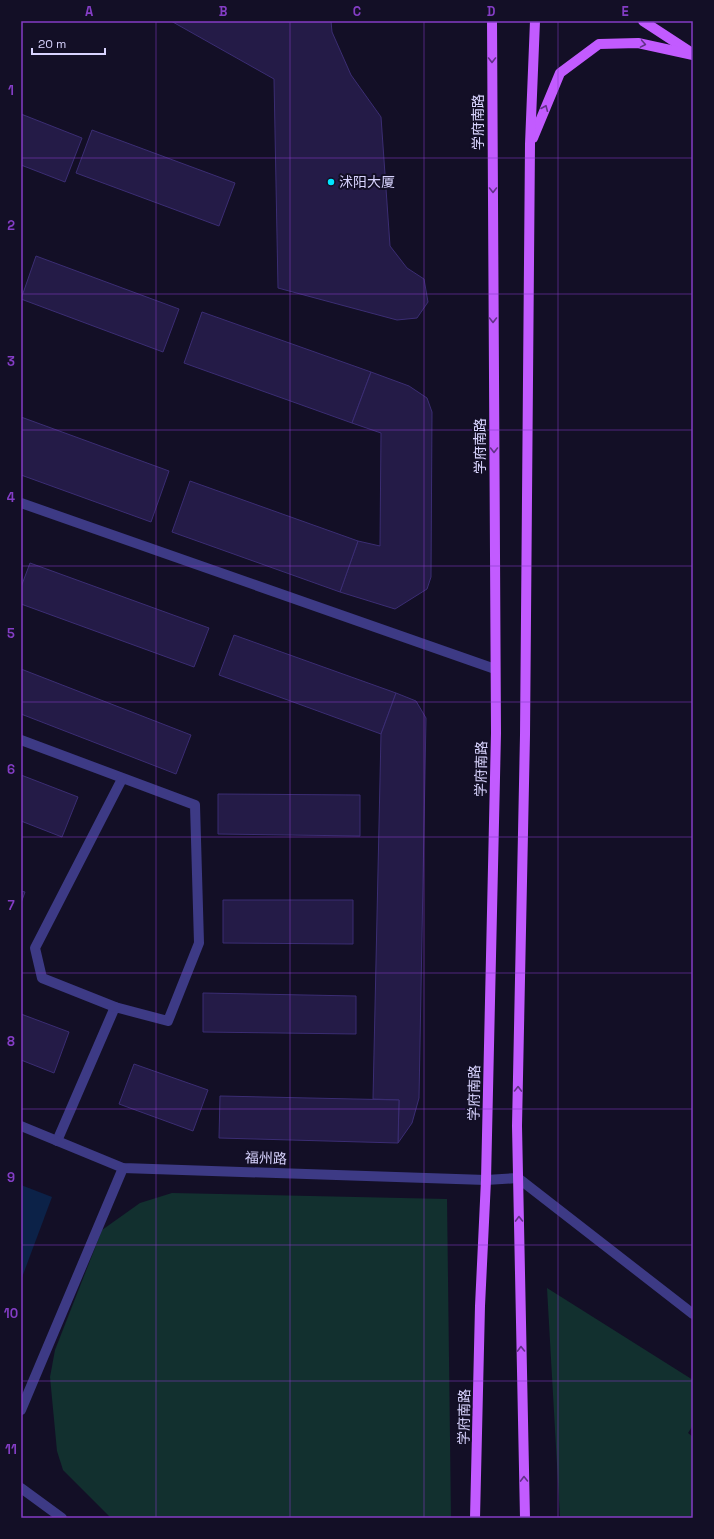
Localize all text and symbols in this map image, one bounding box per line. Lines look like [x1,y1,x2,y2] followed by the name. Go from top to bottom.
[85,3,94,20] text: A
[219,3,228,20] text: B
[353,3,361,20] text: C
[487,3,496,20] text: D
[621,3,629,20] text: E
[32,30,105,56] scale bar
[38,36,66,52] text: 20 m
[640,40,646,48] one-way arrow
[488,57,496,63] one-way arrow
[8,82,14,99] text: 1
[469,94,487,150] street label: 学府南路
[541,104,549,111] one-way arrow
[339,173,395,191] place label: 沭阳大厦
[326,177,336,187] marker: 沭阳大厦
[489,187,497,193] one-way arrow
[7,217,15,234] text: 2
[489,317,497,323] one-way arrow
[7,353,15,370] text: 3
[471,418,489,474] street label: 学府南路
[490,447,498,453] one-way arrow
[7,489,15,506] text: 4
[7,625,15,642] text: 5
[472,741,490,797] street label: 学府南路
[7,761,15,778] text: 6
[7,897,15,914] text: 7
[7,1033,15,1050] text: 8
[465,1065,483,1121] street label: 学府南路
[513,1086,522,1092] one-way arrow
[245,1148,287,1168] street label: 福州路
[7,1169,15,1186] text: 9
[514,1216,523,1222] one-way arrow
[4,1305,18,1322] text: 10
[517,1346,525,1352] one-way arrow
[455,1389,473,1445] street label: 学府南路
[5,1441,17,1458] text: 11
[520,1476,528,1482] one-way arrow

